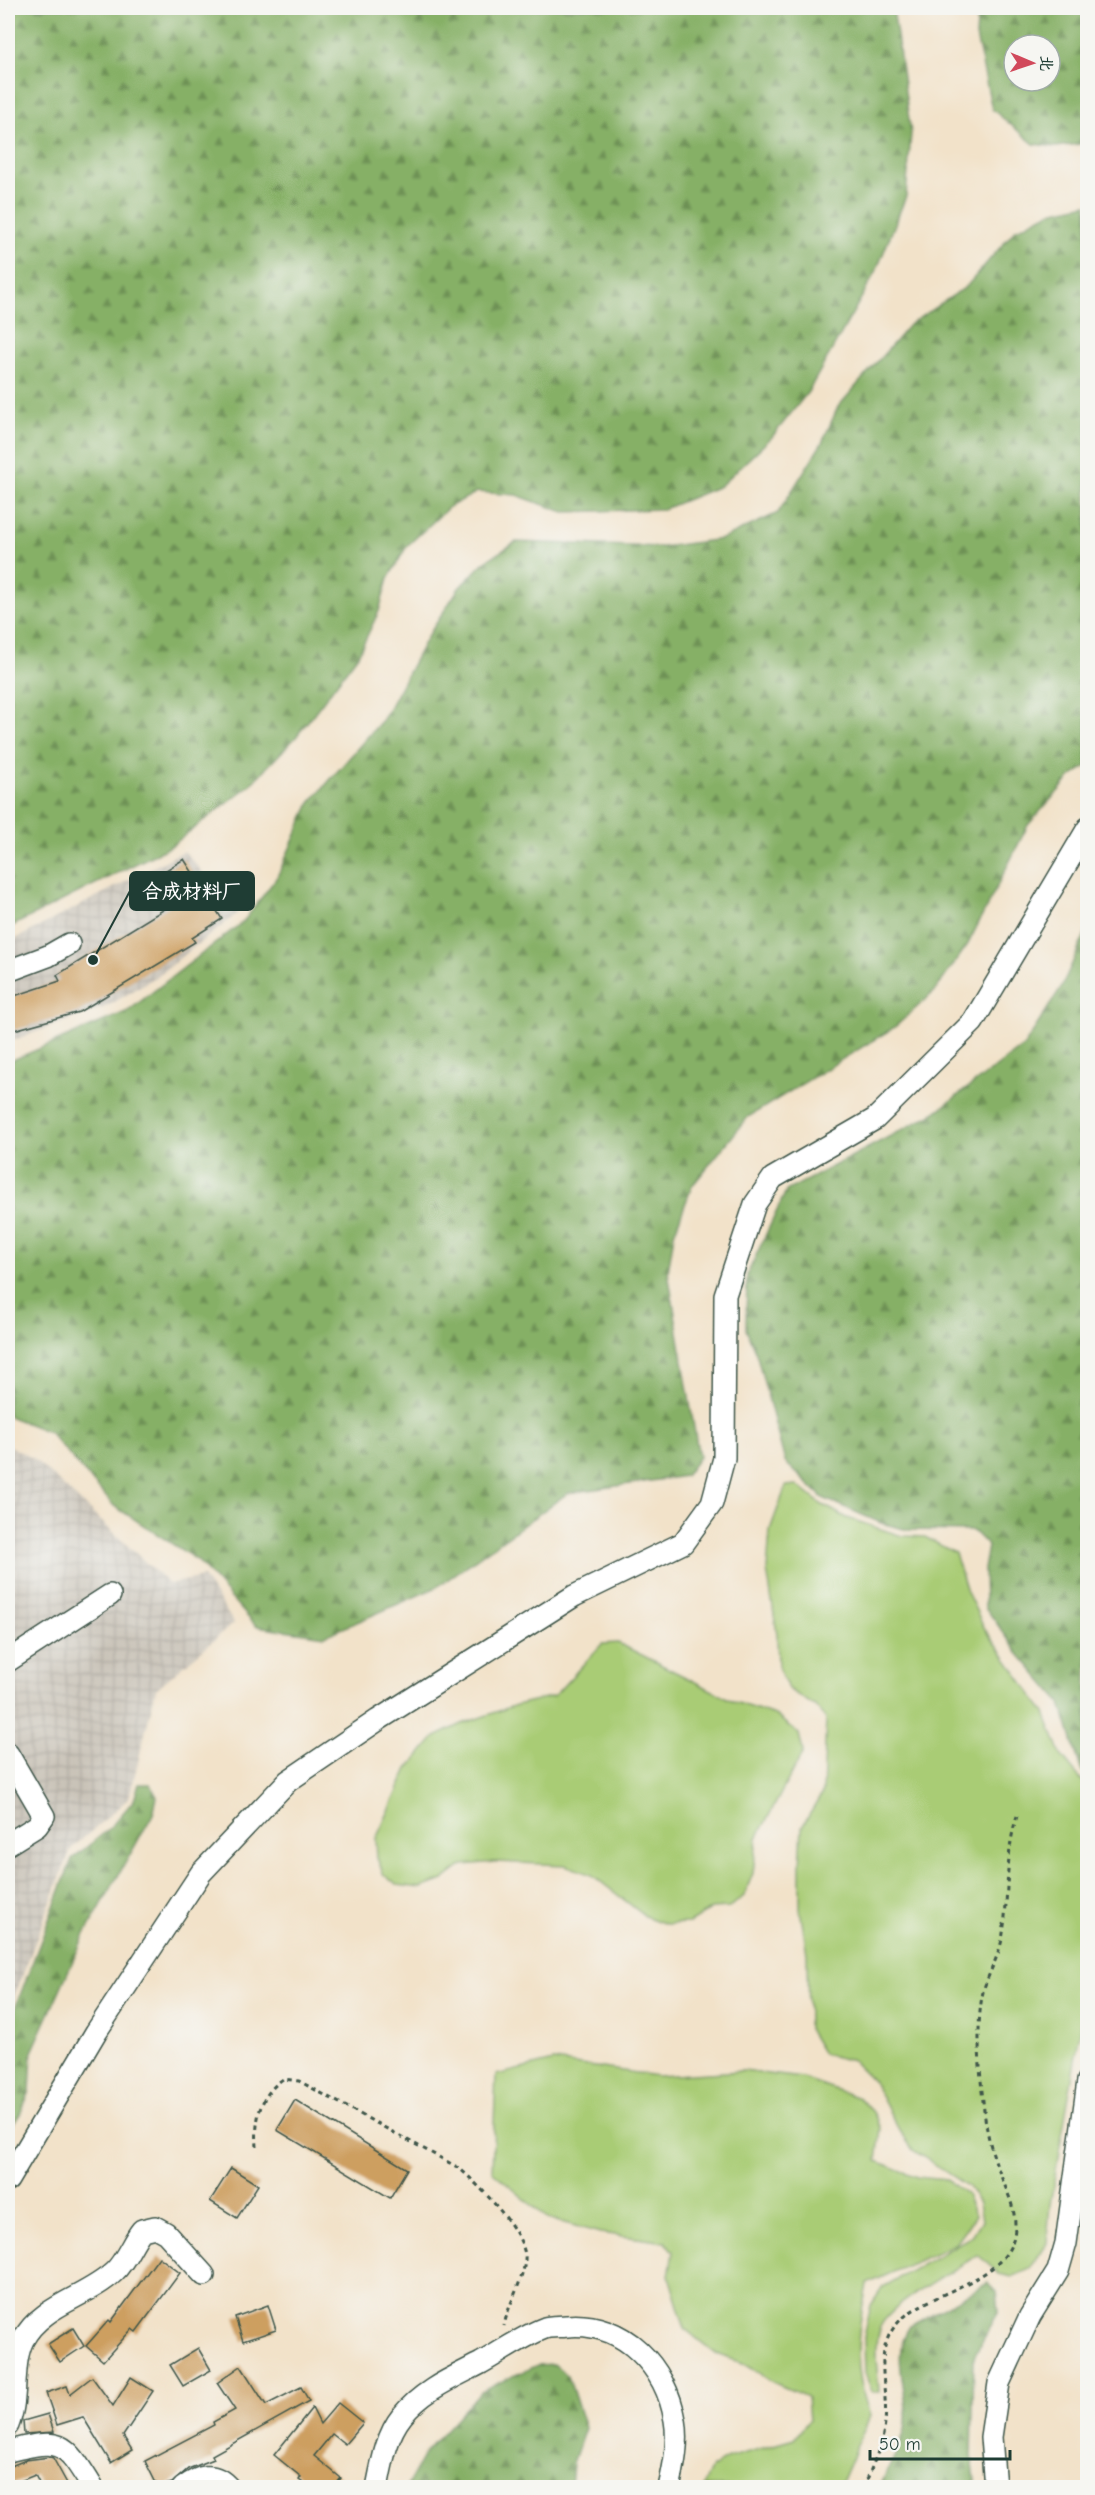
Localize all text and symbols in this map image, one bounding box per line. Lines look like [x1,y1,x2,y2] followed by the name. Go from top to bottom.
[1002,33,1062,93] north arrow
[1037,55,1055,72] text: 北
[130,872,254,910] callout: 合成材料厂
[142,880,242,903] text: 合成材料厂
[870,2423,1010,2461] scale bar
[879,2434,921,2455] text: 50 m

